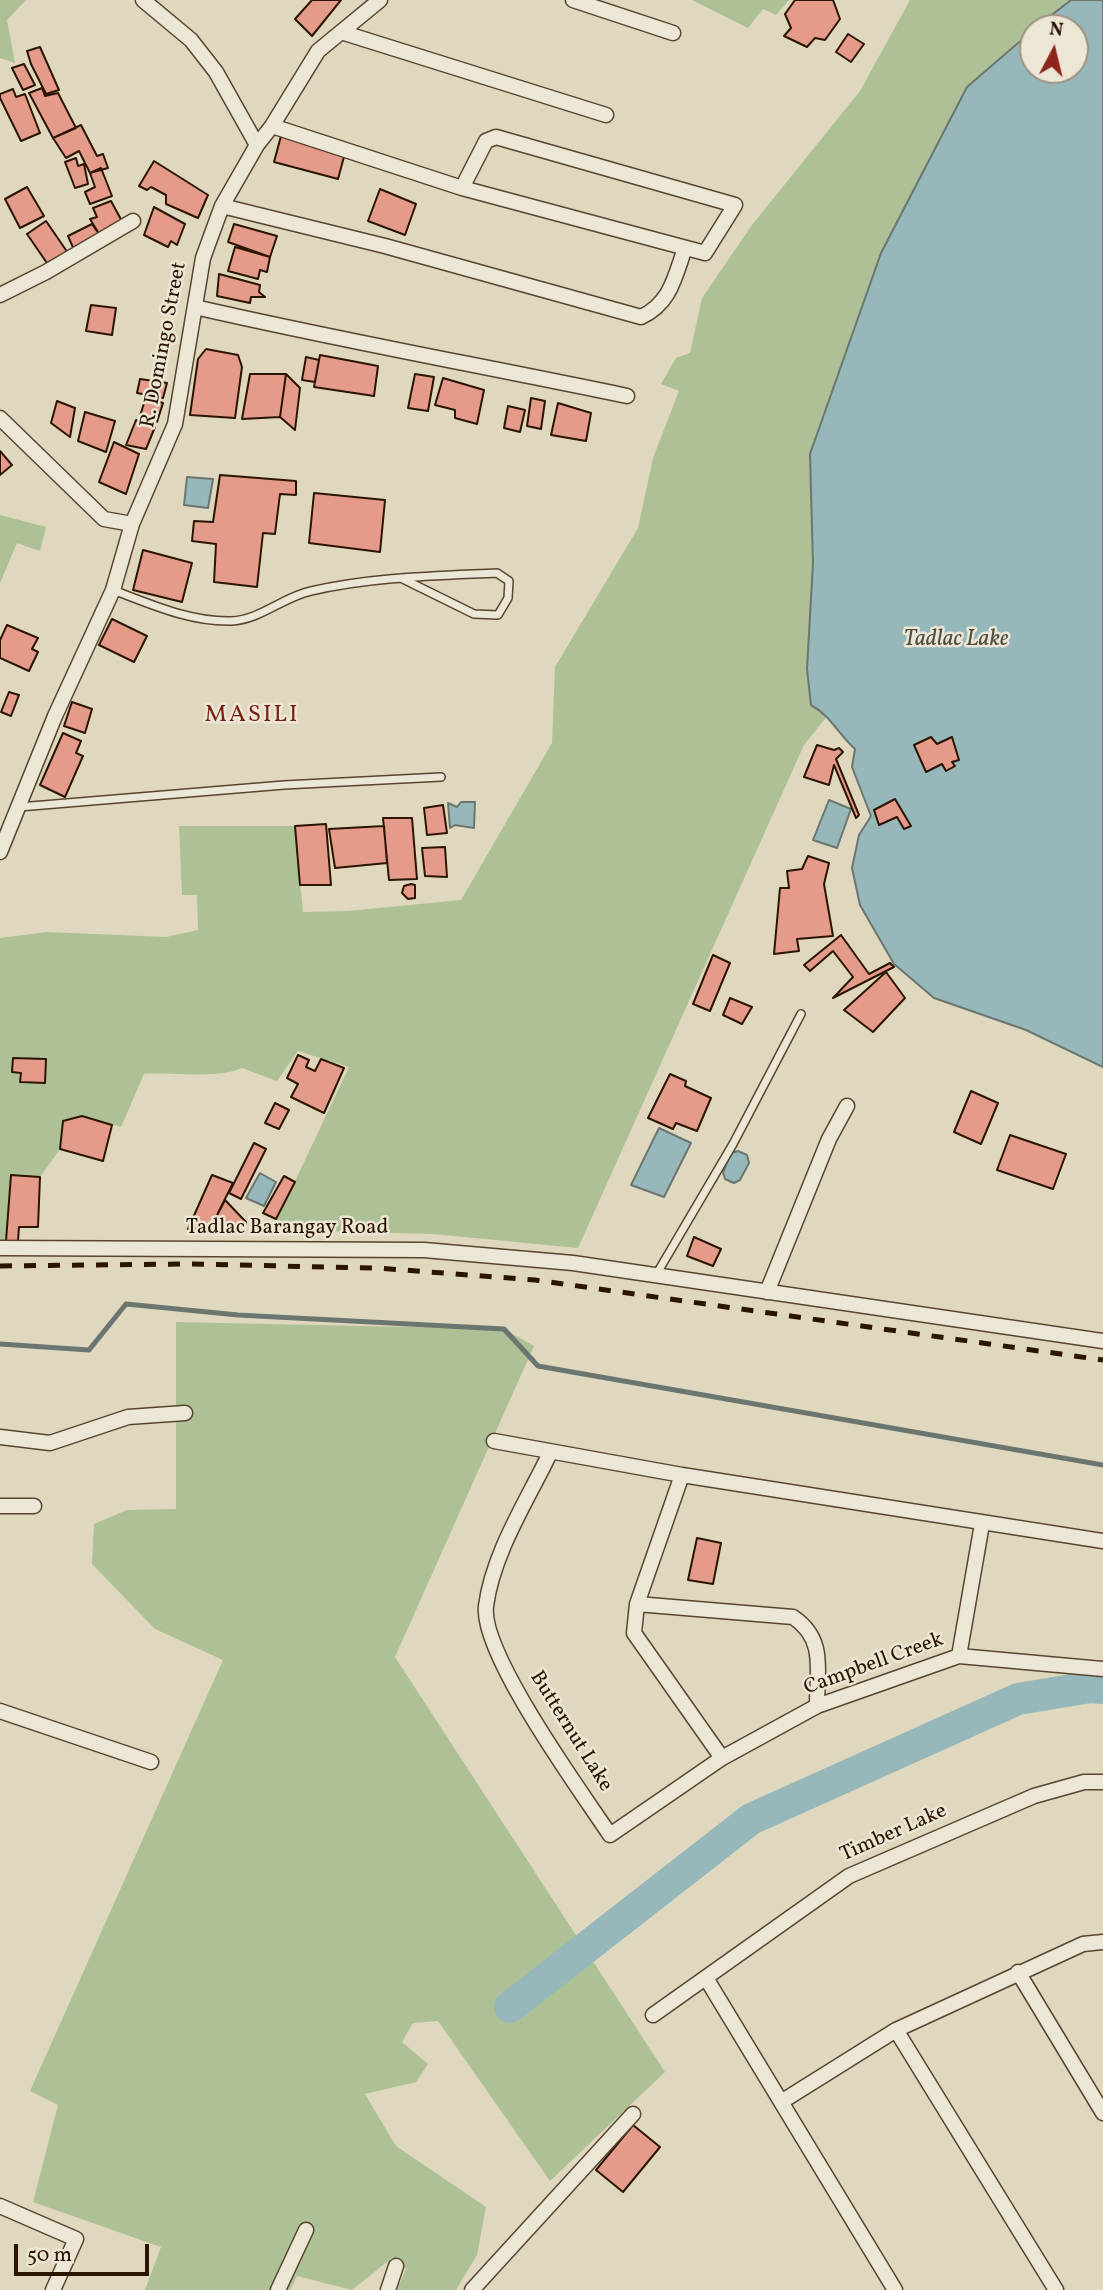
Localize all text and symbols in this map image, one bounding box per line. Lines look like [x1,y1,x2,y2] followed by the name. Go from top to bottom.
[1019,14,1089,84] north arrow
[1048,16,1065,44] text: N
[137,260,193,430] street label: R. Domingo Street
[904,627,1008,655] water label: Tadlac Lake
[205,703,299,731] district label: MASILI
[186,1216,388,1242] street label: Tadlac Barangay Road
[801,1628,947,1702] street label: Campbell Creek
[523,1667,617,1797] street label: Butternut Lake
[837,1799,951,1869] street label: Timber Lake
[18,2230,152,2274] scale bar
[27,2241,72,2270] text: 50 m

